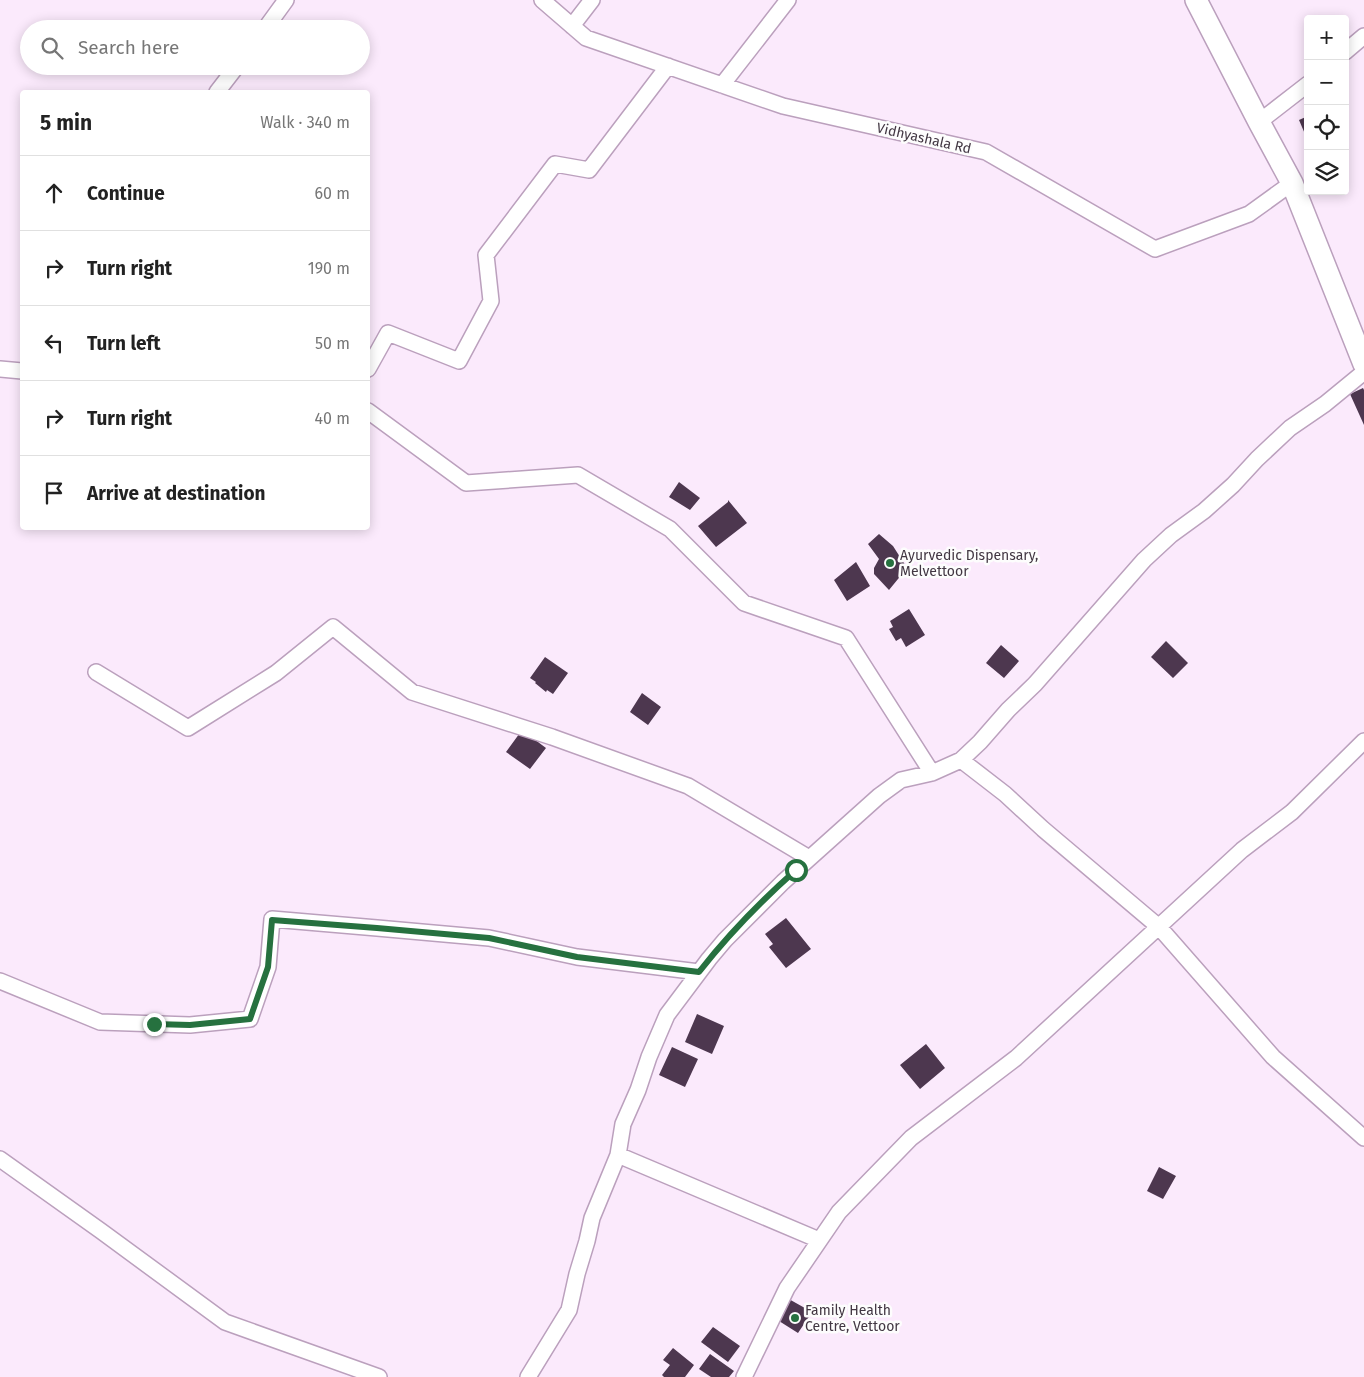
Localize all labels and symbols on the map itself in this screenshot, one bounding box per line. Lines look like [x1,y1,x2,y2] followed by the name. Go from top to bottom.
[875,119,973,158] street label: Vidhyashala Rd
[900,547,1038,580] place label: Ayurvedic Dispensary, Melvettoor
[884,557,896,569] marker: Ayurvedic Dispensary, Melvettoor
[785,859,808,882] route start
[143,1013,166,1036] route end
[805,1302,900,1335] place label: Family Health Centre, Vettoor
[789,1312,801,1324] marker: Family Health Centre, Vettoor

